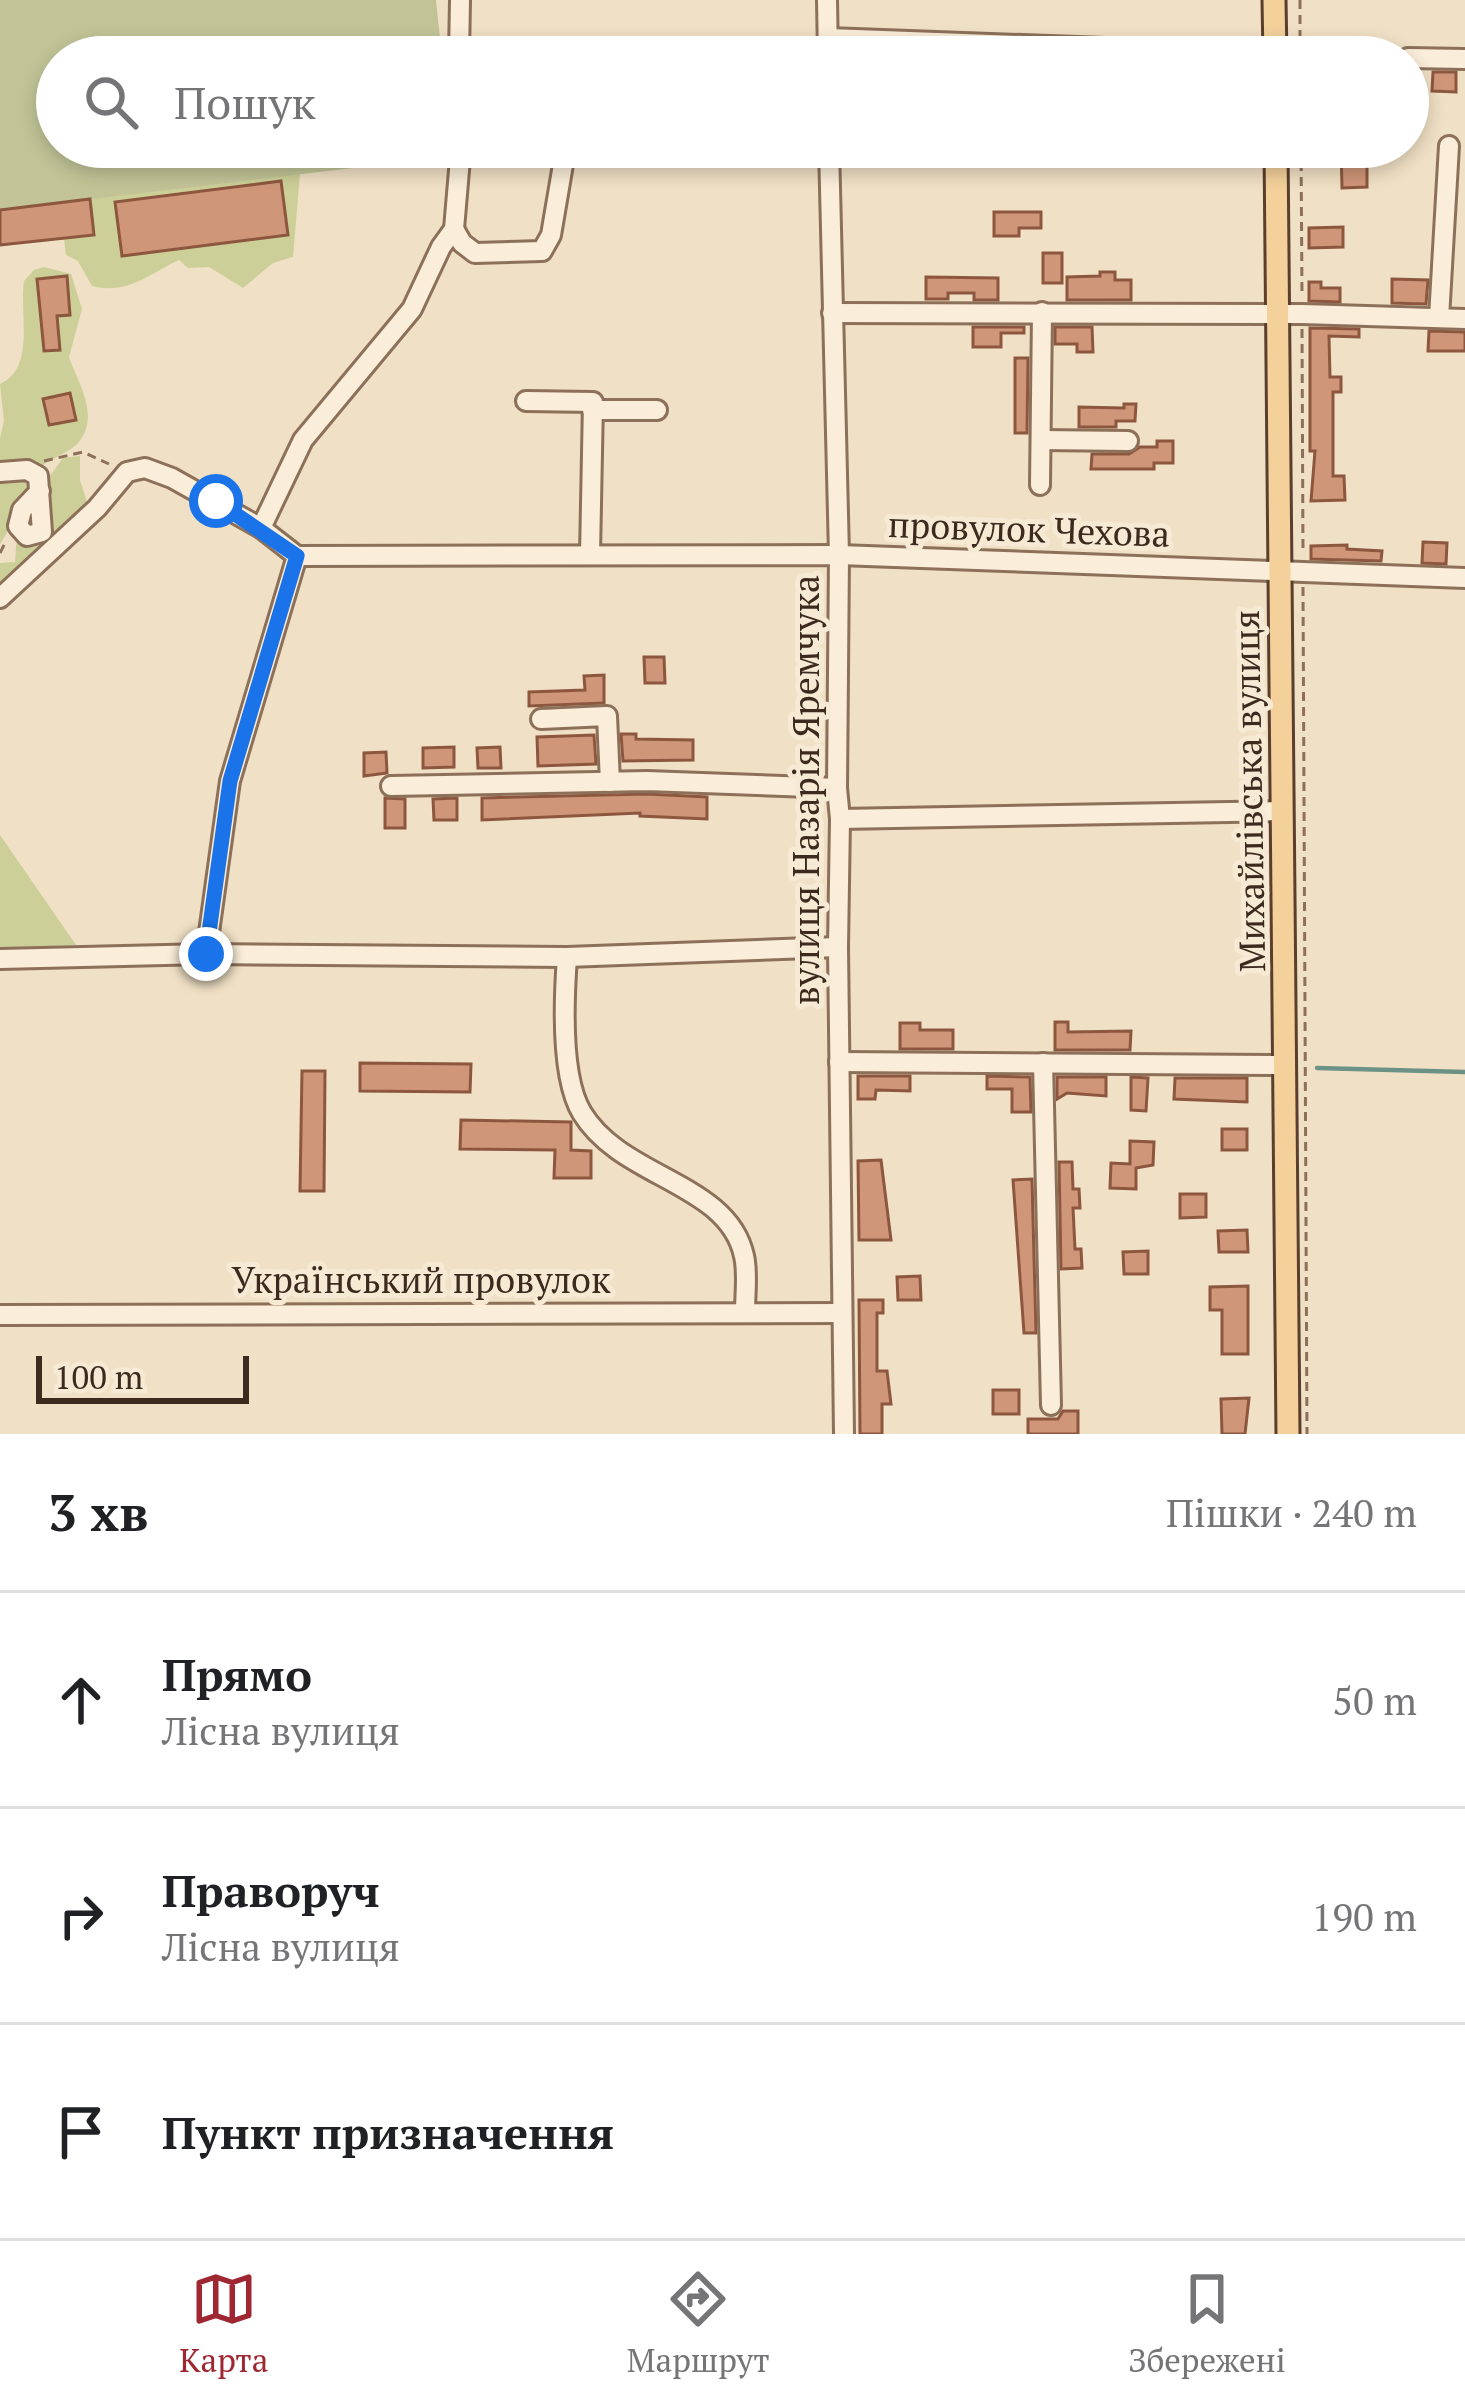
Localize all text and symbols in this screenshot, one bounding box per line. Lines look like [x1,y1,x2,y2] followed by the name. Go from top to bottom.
[36,36,1429,168] search box
[78,69,144,135] icon: search
[174,72,316,132] text: Пошук
[189,474,243,528] route start
[887,500,1171,557] street label: провулок Чехова
[782,575,829,1005] street label: вулиця Назарія Яремчука
[1222,610,1275,972] street label: Михайлівська вулиця
[179,927,233,981] route end
[232,1256,611,1303] street label: Український провулок
[36,1350,249,1403] scale bar
[54,1355,143,1398] text: 100 m
[48,1478,148,1546] text: 3 хв
[1166,1486,1417,1538] text: Пішки · 240 m
[162,1644,312,1704] text: Прямо
[48,1667,114,1733] icon: ahead
[1332,1674,1417,1726] text: 50 m
[162,1704,400,1756] text: Лісна вулиця
[162,1860,380,1920] text: Праворуч
[48,1883,114,1949] icon: right
[1312,1890,1417,1942] text: 190 m
[162,1920,400,1972] text: Лісна вулиця
[48,2099,114,2165] icon: arrive
[162,2102,614,2162] text: Пункт призначення
[179,2266,268,2381] tab: Карта
[627,2266,770,2381] tab: Маршрут
[1128,2266,1286,2381] tab: Збережені

